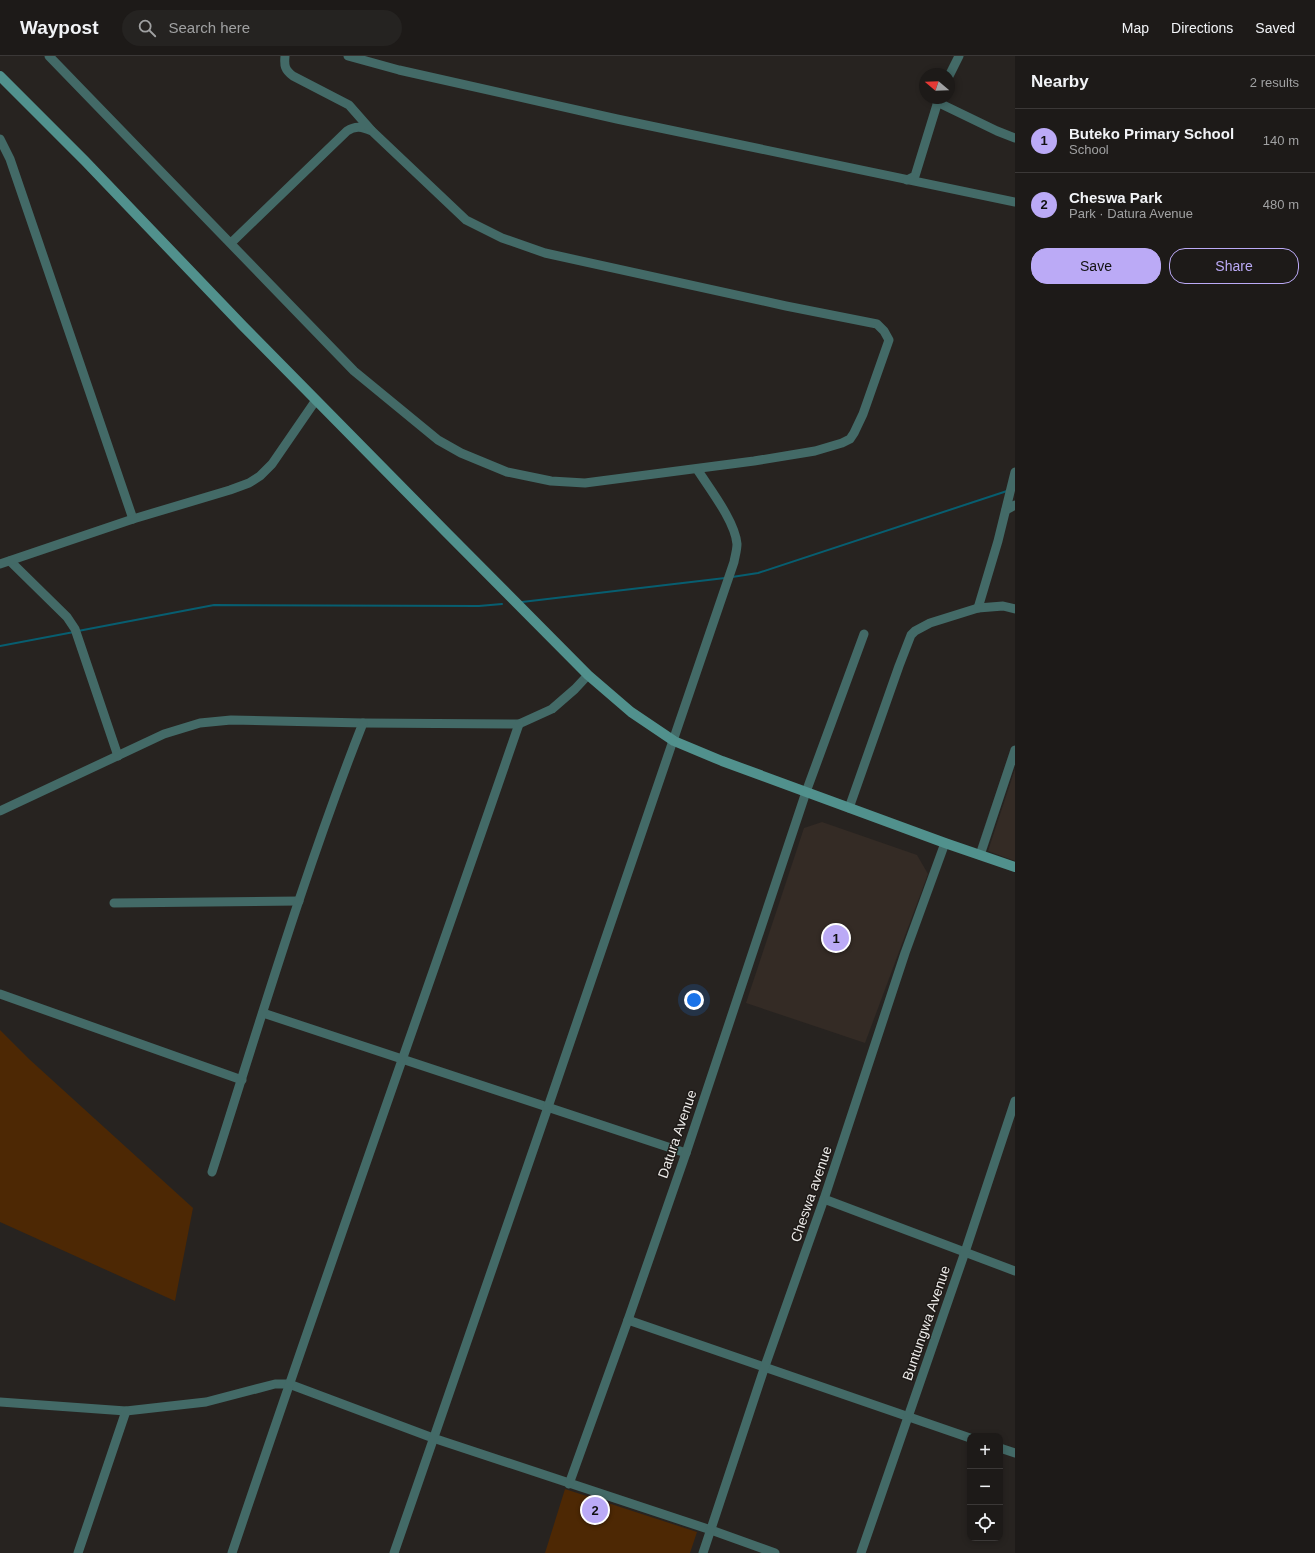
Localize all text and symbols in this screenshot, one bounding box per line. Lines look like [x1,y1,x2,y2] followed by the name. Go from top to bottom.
[122,10,402,46] search box
[20,17,98,38] text: Waypost
[136,17,158,39] icon: search
[168,19,250,36] text: Search here
[1122,20,1149,36] text: Map
[1171,20,1233,36] text: Directions
[1255,20,1295,36] text: Saved
[919,68,955,104] north arrow
[1031,72,1089,91] text: Nearby
[1250,75,1299,90] text: 2 results
[1069,125,1234,142] text: Buteko Primary School
[1040,133,1048,148] text: 1
[1263,133,1299,148] text: 140 m
[1069,142,1109,157] text: School
[1069,189,1162,206] text: Cheswa Park
[1040,197,1048,212] text: 2
[1263,197,1299,212] text: 480 m
[1069,206,1193,221] text: Park · Datura Avenue
[1031,248,1161,284] button: Save
[1169,248,1299,284] button: Share
[823,923,849,953] pin: 1
[684,990,704,1010] your location
[654,1088,700,1180] street label: Datura Avenue
[787,1144,835,1244] street label: Cheswa avenue
[899,1263,953,1383] street label: Buntungwa Avenue
[967,1433,1003,1541] map controls
[967,1433,1003,1469] button: +
[967,1469,1003,1505] button: −
[582,1495,608,1525] pin: 2
[967,1505,1003,1541] button: locate

